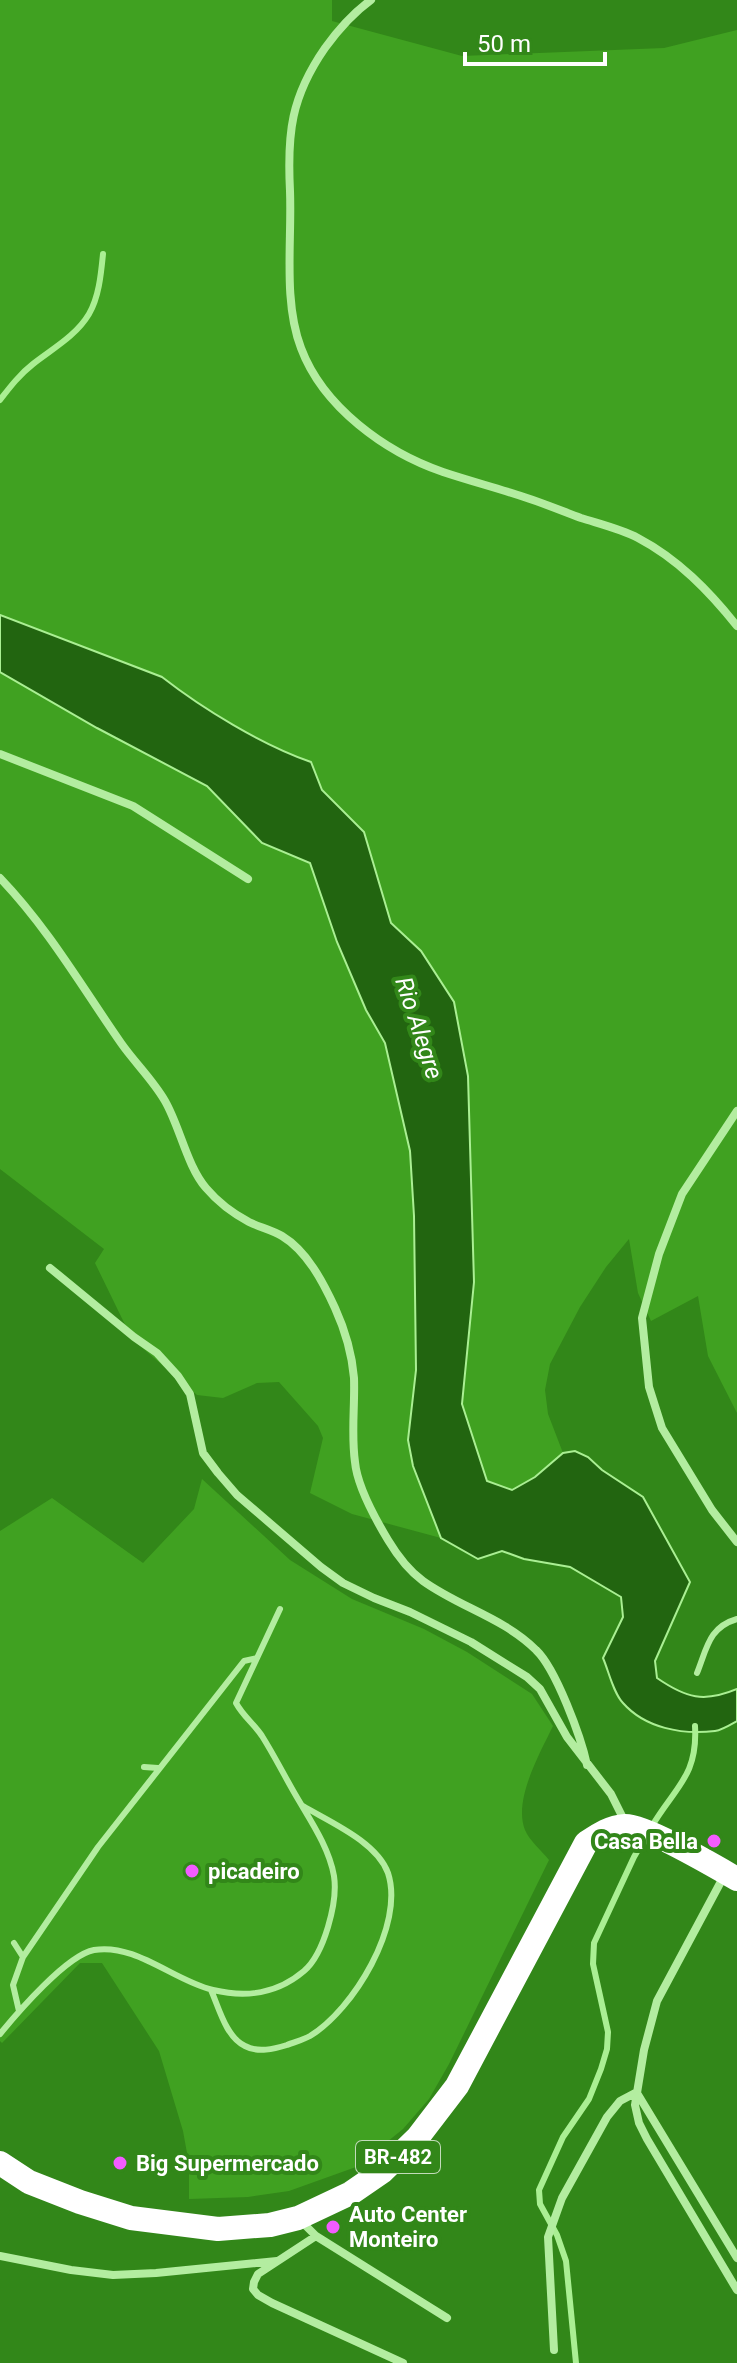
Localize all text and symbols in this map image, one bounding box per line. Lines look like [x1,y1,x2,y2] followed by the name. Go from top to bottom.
[465,16,605,66] scale bar
[477,30,531,58] text: 50 m
[389,974,449,1082] water label: Rio Alegre
[594,1829,698,1854] place label: Casa Bella
[705,1832,723,1850] marker: Casa Bella
[208,1859,300,1884] place label: picadeiro
[183,1862,201,1880] marker: picadeiro
[356,2141,440,2173] road number: BR-482
[136,2151,319,2176] place label: Big Supermercado
[111,2154,129,2172] marker: Big Supermercado
[349,2202,467,2252] place label: Auto Center Monteiro
[324,2218,342,2236] marker: Auto Center Monteiro

